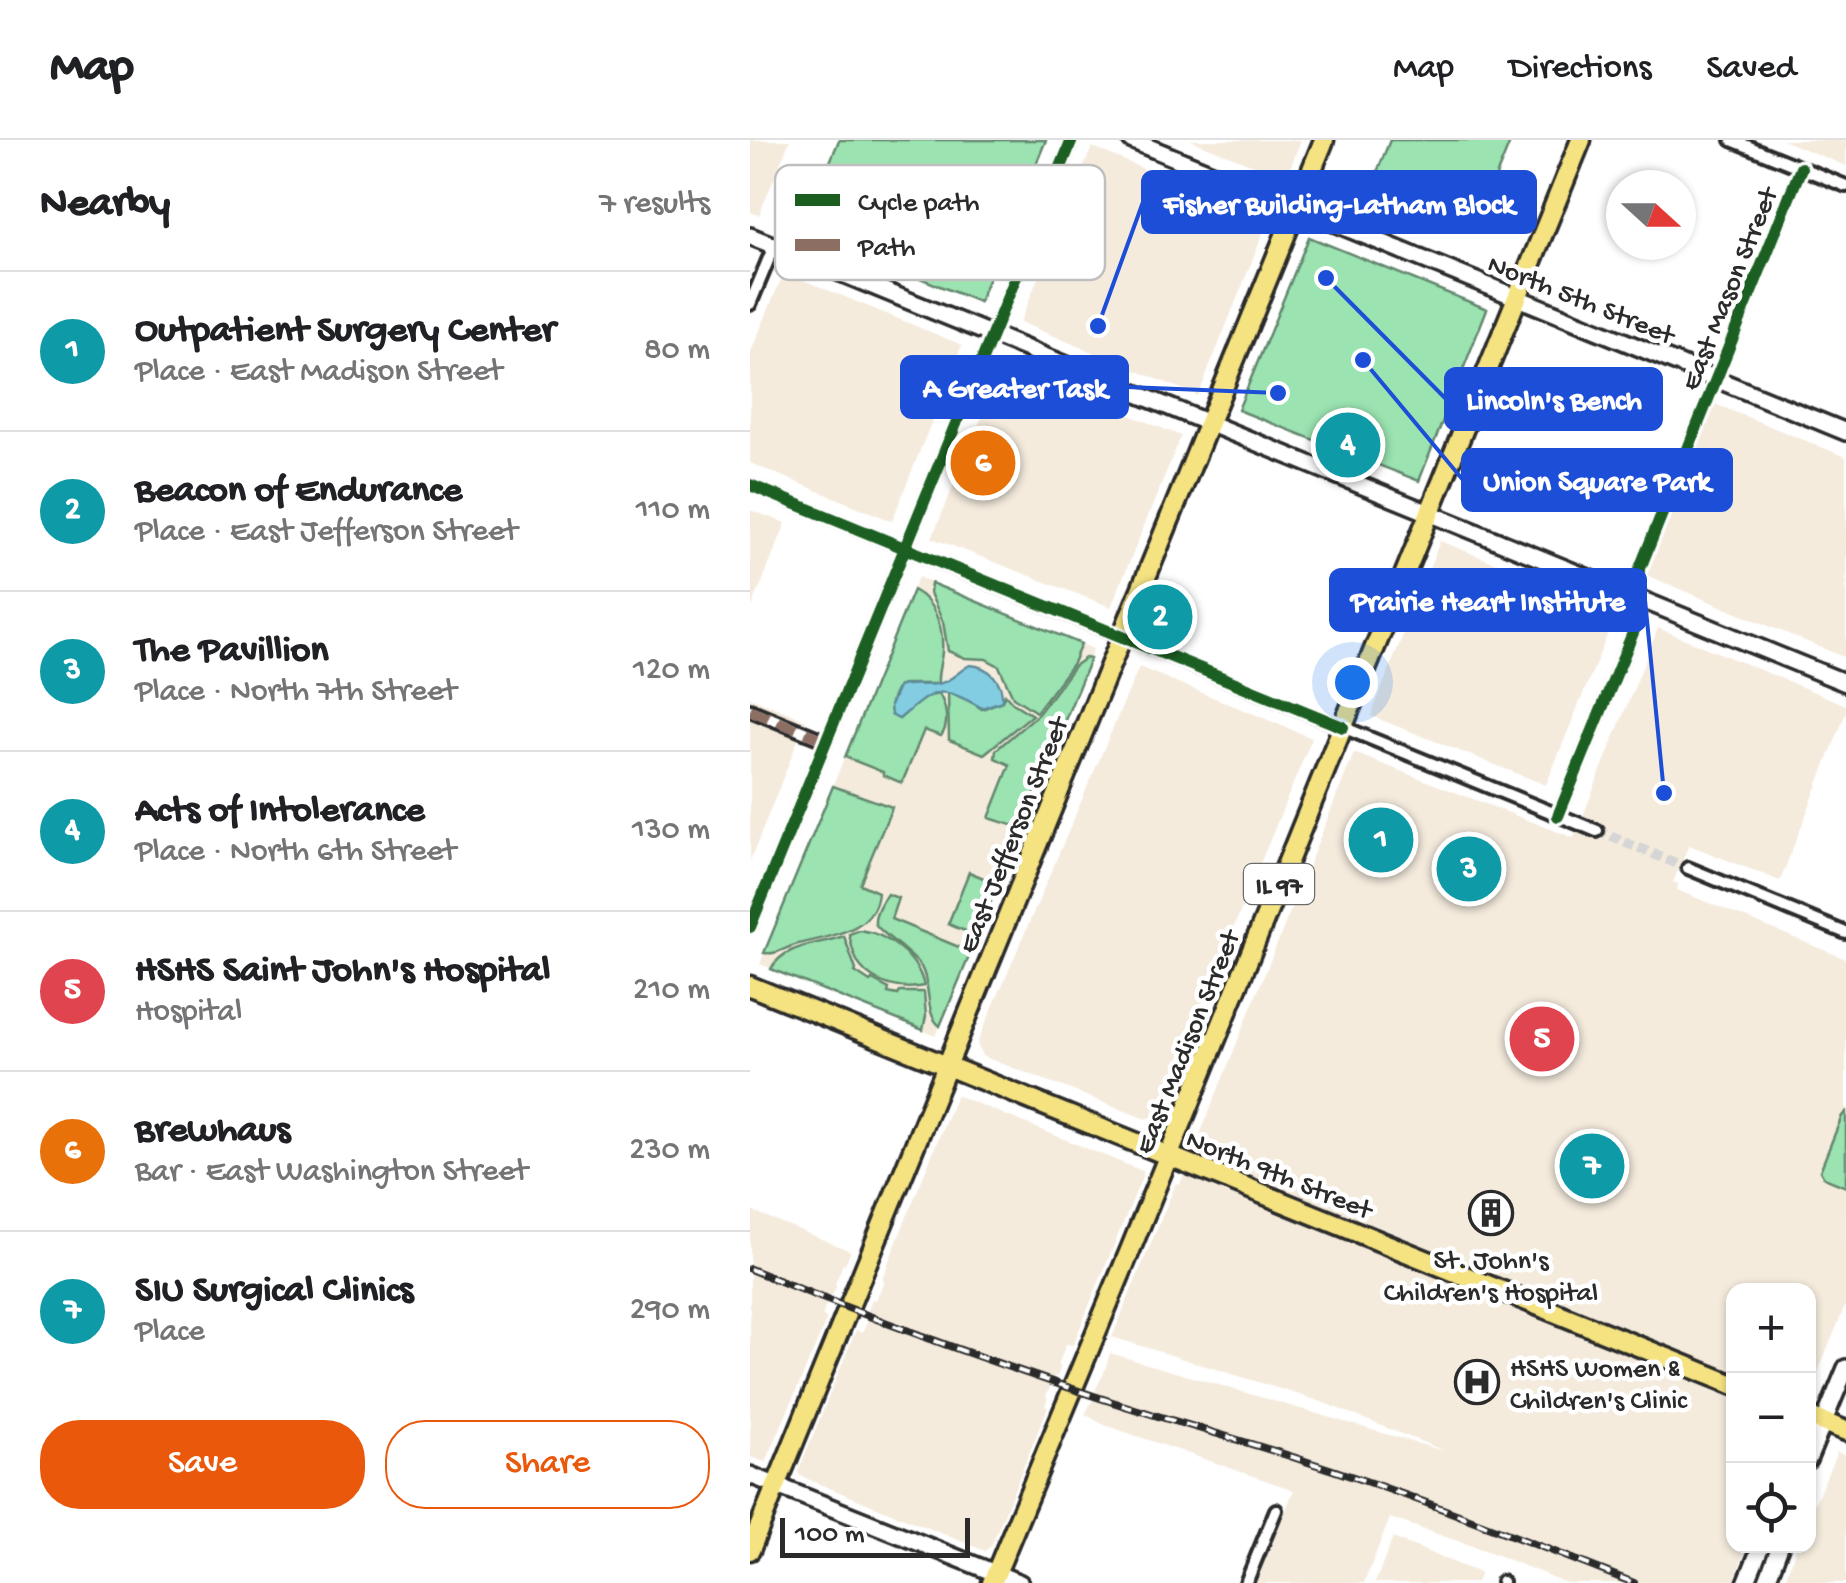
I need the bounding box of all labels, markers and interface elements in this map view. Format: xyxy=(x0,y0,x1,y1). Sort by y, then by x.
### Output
text: Map xyxy=(50,41,134,98)
text: Map xyxy=(1393,49,1454,90)
text: Directions xyxy=(1509,49,1651,90)
text: Saved xyxy=(1706,49,1796,90)
legend xyxy=(775,165,1105,280)
north arrow xyxy=(1606,170,1696,260)
callout: Fisher Building-Latham Block xyxy=(1143,172,1535,232)
text: Nearby xyxy=(40,181,170,230)
street label: East Mason Street xyxy=(1675,181,1788,396)
text: 7 results xyxy=(599,186,710,224)
text: Cycle path xyxy=(858,188,980,221)
text: Fisher Building-Latham Block xyxy=(1162,190,1518,225)
text: Path xyxy=(857,233,915,266)
street label: North 5th Street xyxy=(1482,249,1681,355)
text: Outpatient Surgery Center xyxy=(135,310,555,354)
text: 1 xyxy=(66,332,79,370)
text: 80 m xyxy=(644,332,710,370)
text: Place · East Madison Street xyxy=(135,354,502,392)
callout: A Greater Task xyxy=(902,357,1127,417)
callout: Lincoln's Bench xyxy=(1446,369,1661,429)
text: A Greater Task xyxy=(922,374,1111,409)
text: Lincoln's Bench xyxy=(1466,386,1642,421)
pin: 4 xyxy=(1316,408,1380,482)
pin: 6 xyxy=(950,426,1016,500)
callout: Union Square Park xyxy=(1463,450,1731,510)
text: Union Square Park xyxy=(1483,467,1715,502)
text: Beacon of Endurance xyxy=(135,470,462,514)
text: 2 xyxy=(65,492,80,530)
text: 110 m xyxy=(636,492,710,530)
text: Place · East Jefferson Street xyxy=(135,514,518,552)
callout: Prairie Heart Institute xyxy=(1331,570,1645,630)
pin: 2 xyxy=(1128,580,1192,654)
text: Prairie Heart Institute xyxy=(1349,587,1627,622)
text: The Pavillion xyxy=(135,630,328,674)
text: 3 xyxy=(64,652,81,690)
text: 120 m xyxy=(633,652,710,690)
your location xyxy=(1327,657,1378,708)
text: Place · North 7th Street xyxy=(135,674,457,712)
street label: East Jefferson Street xyxy=(953,710,1079,959)
text: Acts of Intolerance xyxy=(135,790,425,834)
pin: 1 xyxy=(1348,802,1414,878)
text: 4 xyxy=(65,812,80,850)
text: 130 m xyxy=(632,812,710,850)
pin: 3 xyxy=(1436,832,1502,906)
text: Place · North 6th Street xyxy=(135,834,456,872)
road number: IL 97 xyxy=(1244,864,1314,904)
street label: East Madison Street xyxy=(1129,924,1250,1159)
text: HSHS Saint John's Hospital xyxy=(135,950,550,994)
text: 5 xyxy=(64,972,81,1010)
text: 210 m xyxy=(633,972,710,1010)
text: Hospital xyxy=(135,994,242,1032)
pin: 5 xyxy=(1510,1002,1574,1076)
text: Brewhaus xyxy=(135,1110,290,1154)
street label: North 9th Street xyxy=(1181,1124,1378,1229)
pin: 7 xyxy=(1560,1128,1624,1204)
text: 6 xyxy=(64,1132,81,1170)
text: 230 m xyxy=(629,1132,710,1170)
text: Bar · East Washington Street xyxy=(135,1154,528,1192)
building icon: St. John's Children's Hospital xyxy=(1468,1190,1514,1236)
place label: St. John's Children's Hospital xyxy=(1384,1246,1598,1311)
text: SIU Surgical Clinics xyxy=(135,1270,413,1314)
map controls xyxy=(1726,1283,1816,1553)
button: + xyxy=(1726,1283,1816,1373)
text: 7 xyxy=(64,1292,81,1330)
text: 290 m xyxy=(630,1292,710,1330)
text: Place xyxy=(135,1314,205,1352)
place label: HSHS Women & Children's Clinic xyxy=(1510,1354,1688,1419)
hospital icon: HSHS Women & Children's Clinic xyxy=(1454,1359,1500,1405)
button: − xyxy=(1726,1373,1816,1463)
button: Save xyxy=(40,1420,365,1509)
button: Share xyxy=(385,1420,710,1509)
button: locate xyxy=(1726,1463,1816,1553)
scale bar xyxy=(780,1513,970,1558)
text: 100 m xyxy=(795,1519,865,1552)

